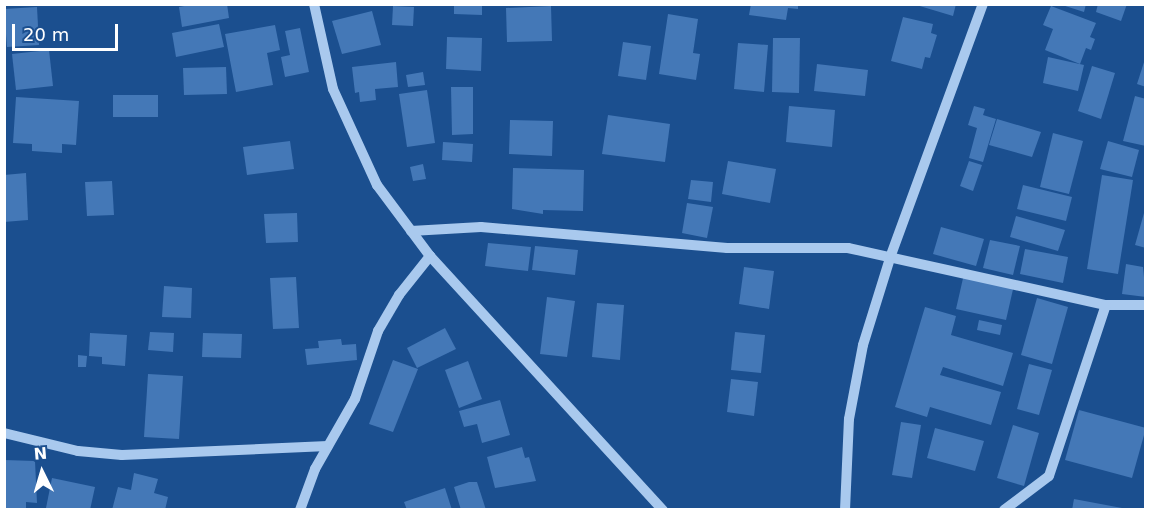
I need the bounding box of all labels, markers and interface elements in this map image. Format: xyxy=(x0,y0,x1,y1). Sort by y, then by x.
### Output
scale bar xyxy=(15,12,122,50)
text: 20 m xyxy=(23,24,69,45)
north arrow xyxy=(12,442,72,502)
text: N xyxy=(33,444,48,464)

